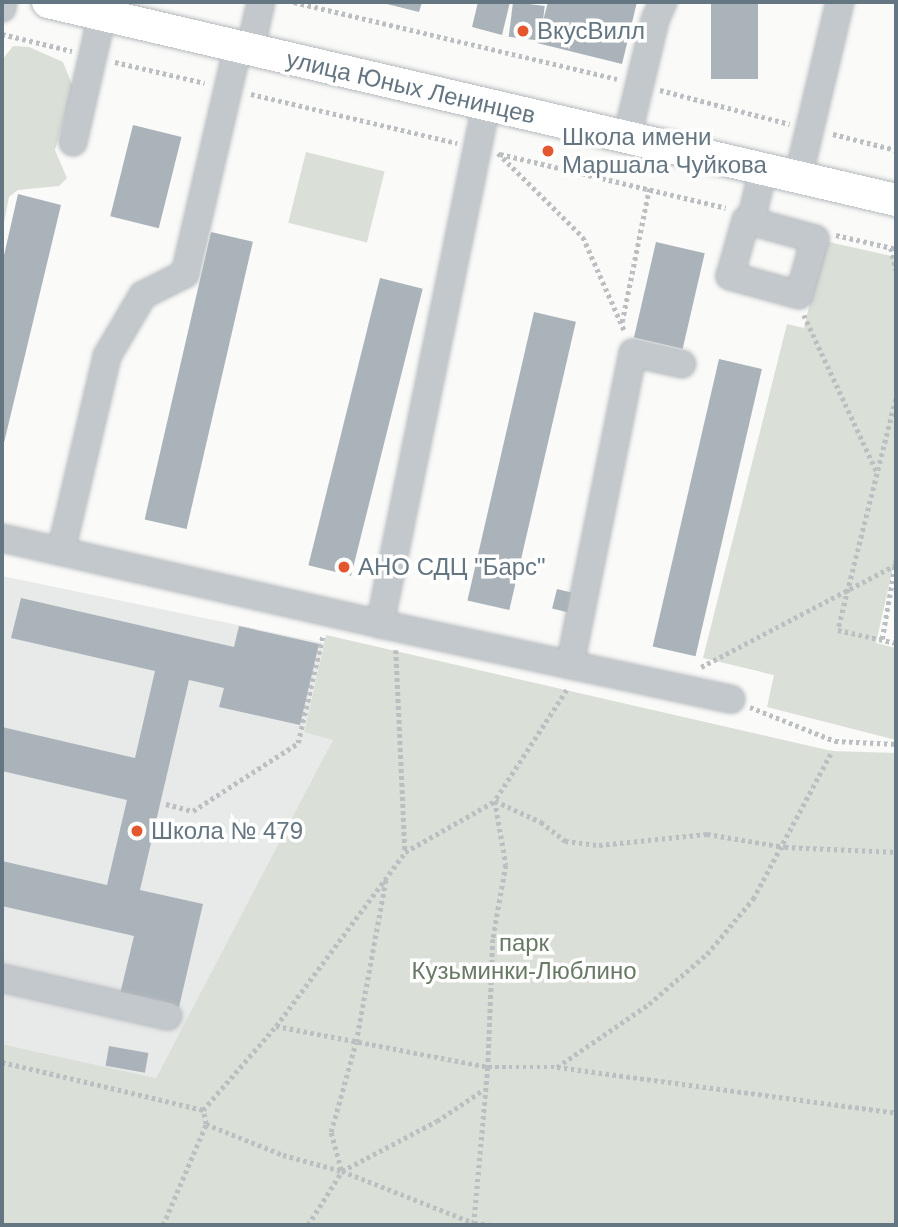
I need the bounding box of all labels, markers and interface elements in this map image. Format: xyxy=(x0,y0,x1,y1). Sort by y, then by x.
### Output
place label: ВкусВилл xyxy=(537,17,645,45)
marker: ВкусВилл xyxy=(515,23,531,39)
street label: улица Юных Ленинцев xyxy=(284,44,538,130)
place label: Школа имени Маршала Чуйкова xyxy=(562,123,767,179)
marker: Школа имени Маршала Чуйкова xyxy=(540,143,556,159)
place label: АНО СДЦ "Барс" xyxy=(358,553,546,581)
marker: АНО СДЦ "Барс" xyxy=(336,559,352,575)
place label: Школа № 479 xyxy=(151,817,303,845)
marker: Школа № 479 xyxy=(129,823,145,839)
park label: парк Кузьминки-Люблино xyxy=(412,929,636,985)

